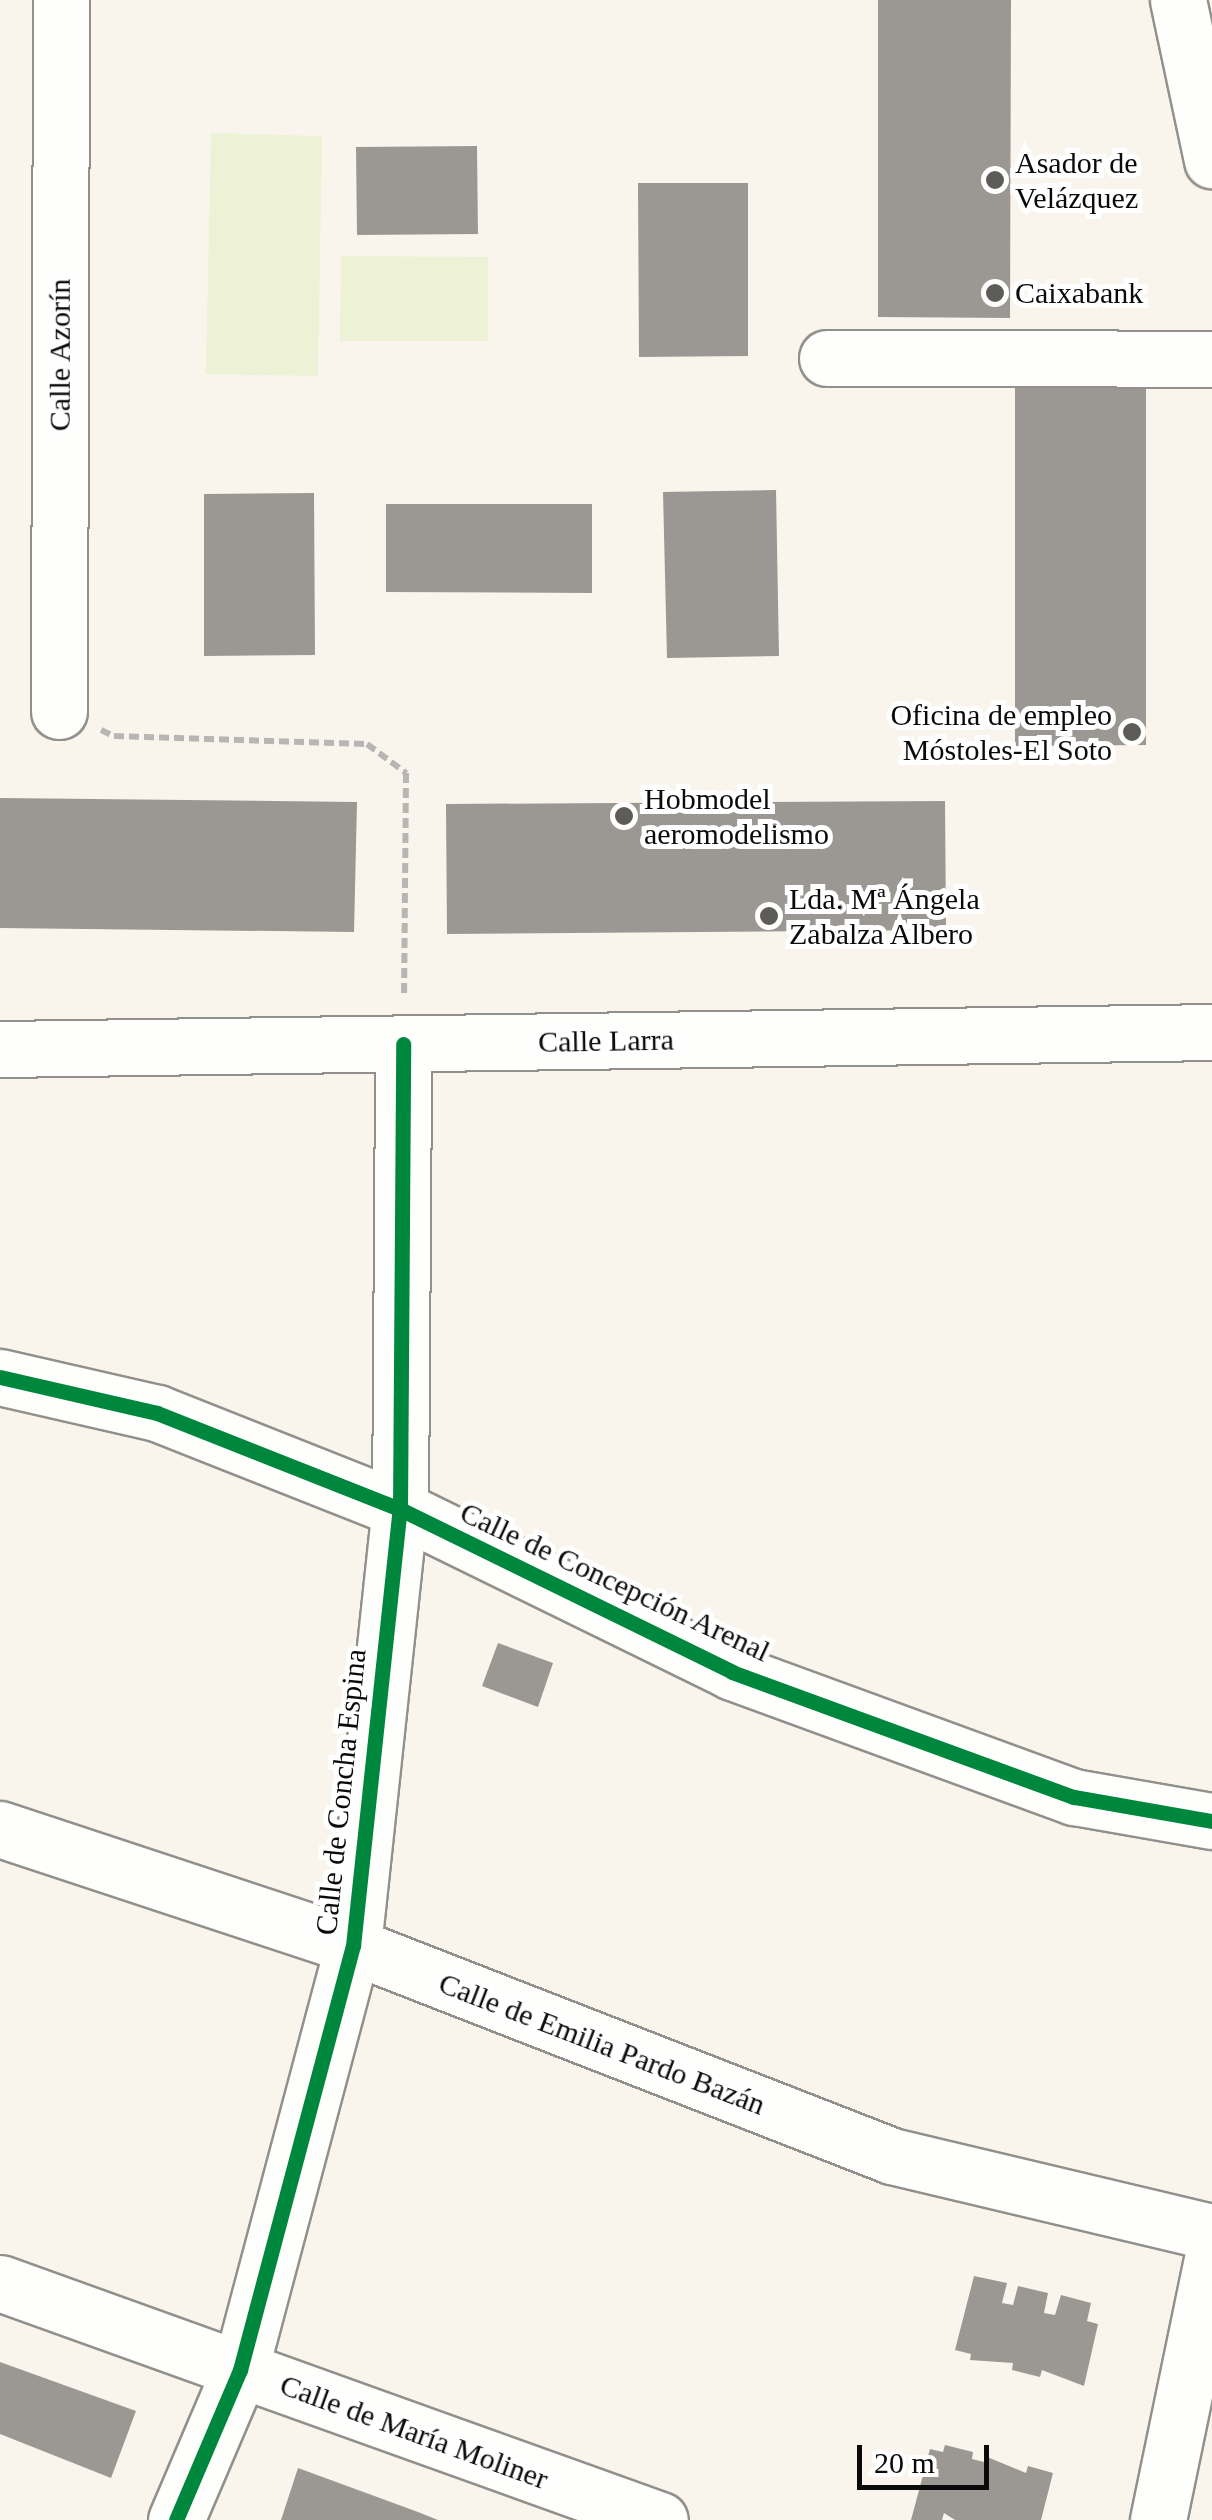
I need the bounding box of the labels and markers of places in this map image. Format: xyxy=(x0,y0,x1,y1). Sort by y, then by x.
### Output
place label: Asador de Velázquez xyxy=(1015,145,1138,216)
marker: Asador de Velázquez xyxy=(984,169,1006,191)
place label: Caixabank xyxy=(1015,275,1143,311)
marker: Caixabank xyxy=(984,282,1006,304)
place label: Oficina de empleo Móstoles-El Soto xyxy=(890,697,1112,768)
marker: Oficina de empleo Móstoles-El Soto xyxy=(1121,721,1143,743)
place label: Hobmodel aeromodelismo xyxy=(644,781,829,852)
marker: Hobmodel aeromodelismo xyxy=(613,805,635,827)
place label: Lda. Mª Ángela Zabalza Albero xyxy=(789,881,980,952)
marker: Lda. Mª Ángela Zabalza Albero xyxy=(758,905,780,927)

